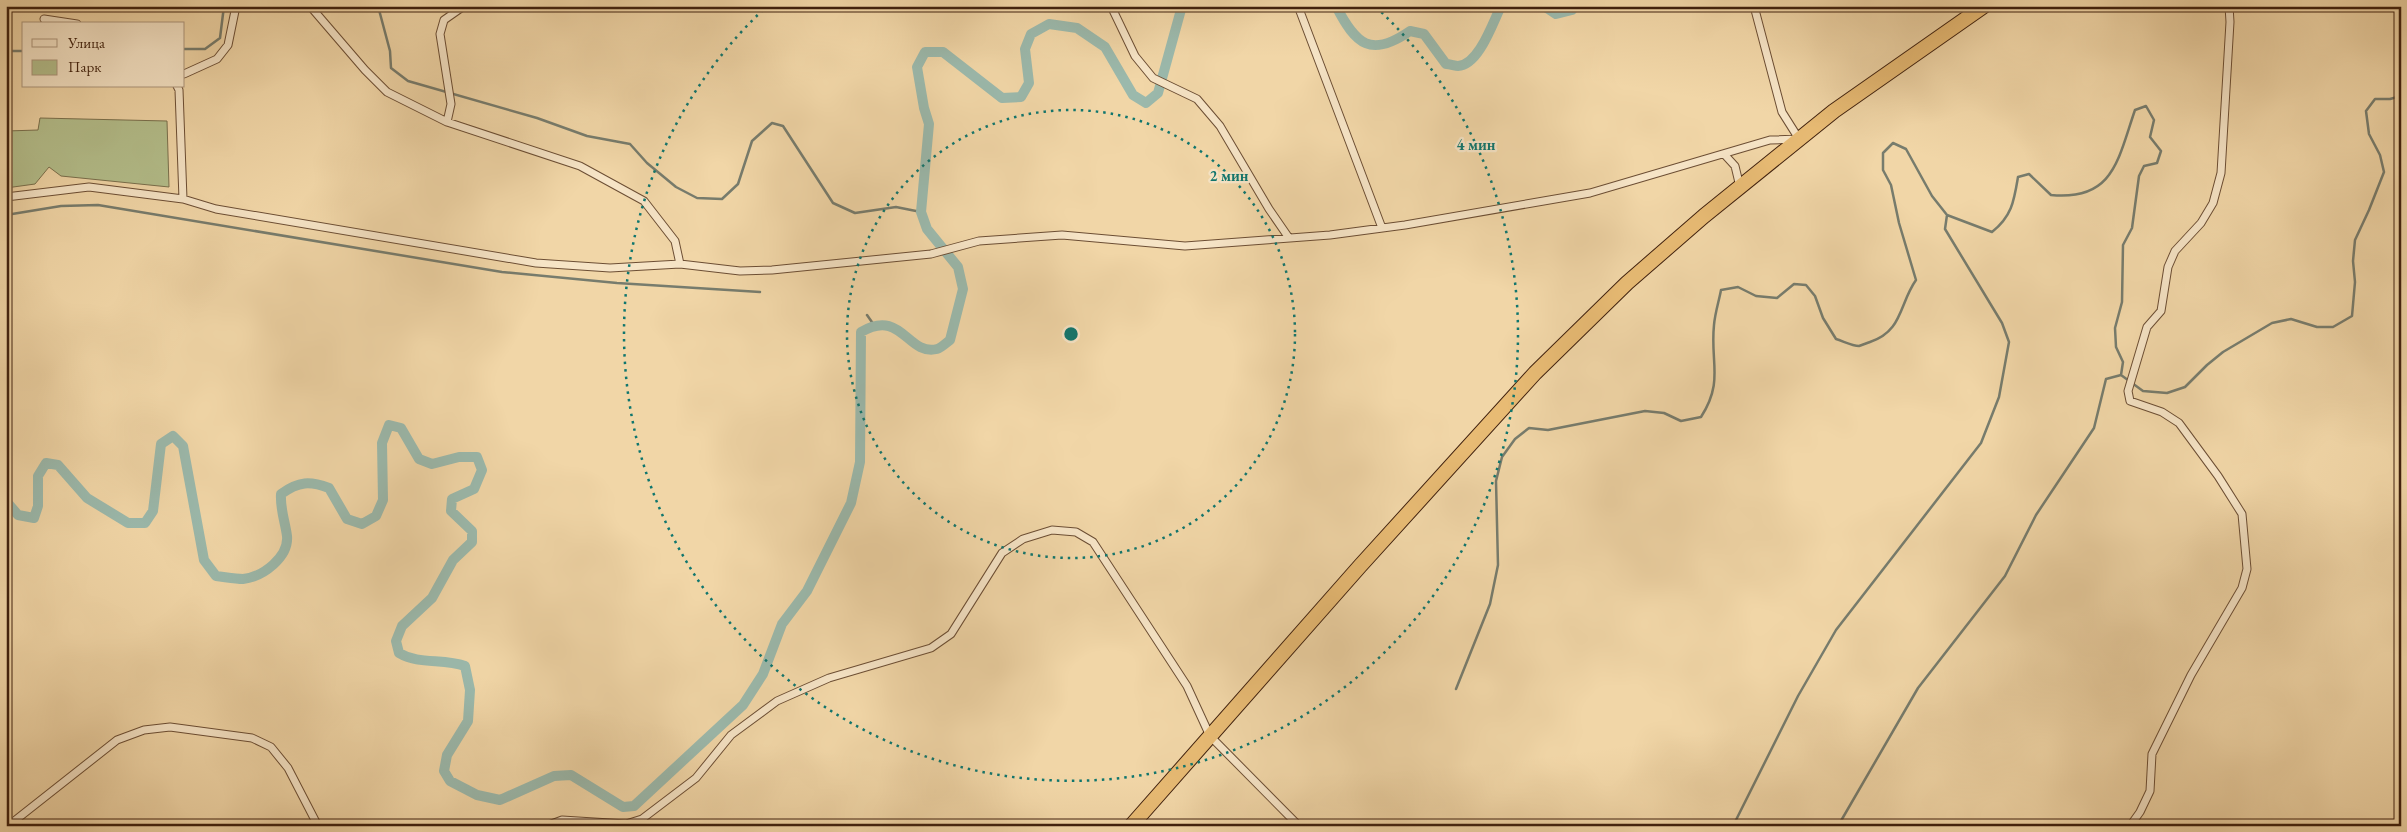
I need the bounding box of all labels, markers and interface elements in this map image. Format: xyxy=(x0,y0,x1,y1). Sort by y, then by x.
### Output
legend xyxy=(22,22,185,88)
text: Улица xyxy=(67,33,105,52)
text: Парк xyxy=(68,57,101,76)
text: 4 мин xyxy=(1456,135,1496,154)
text: 2 мин xyxy=(1209,166,1249,185)
centre of rings xyxy=(1062,325,1080,343)

